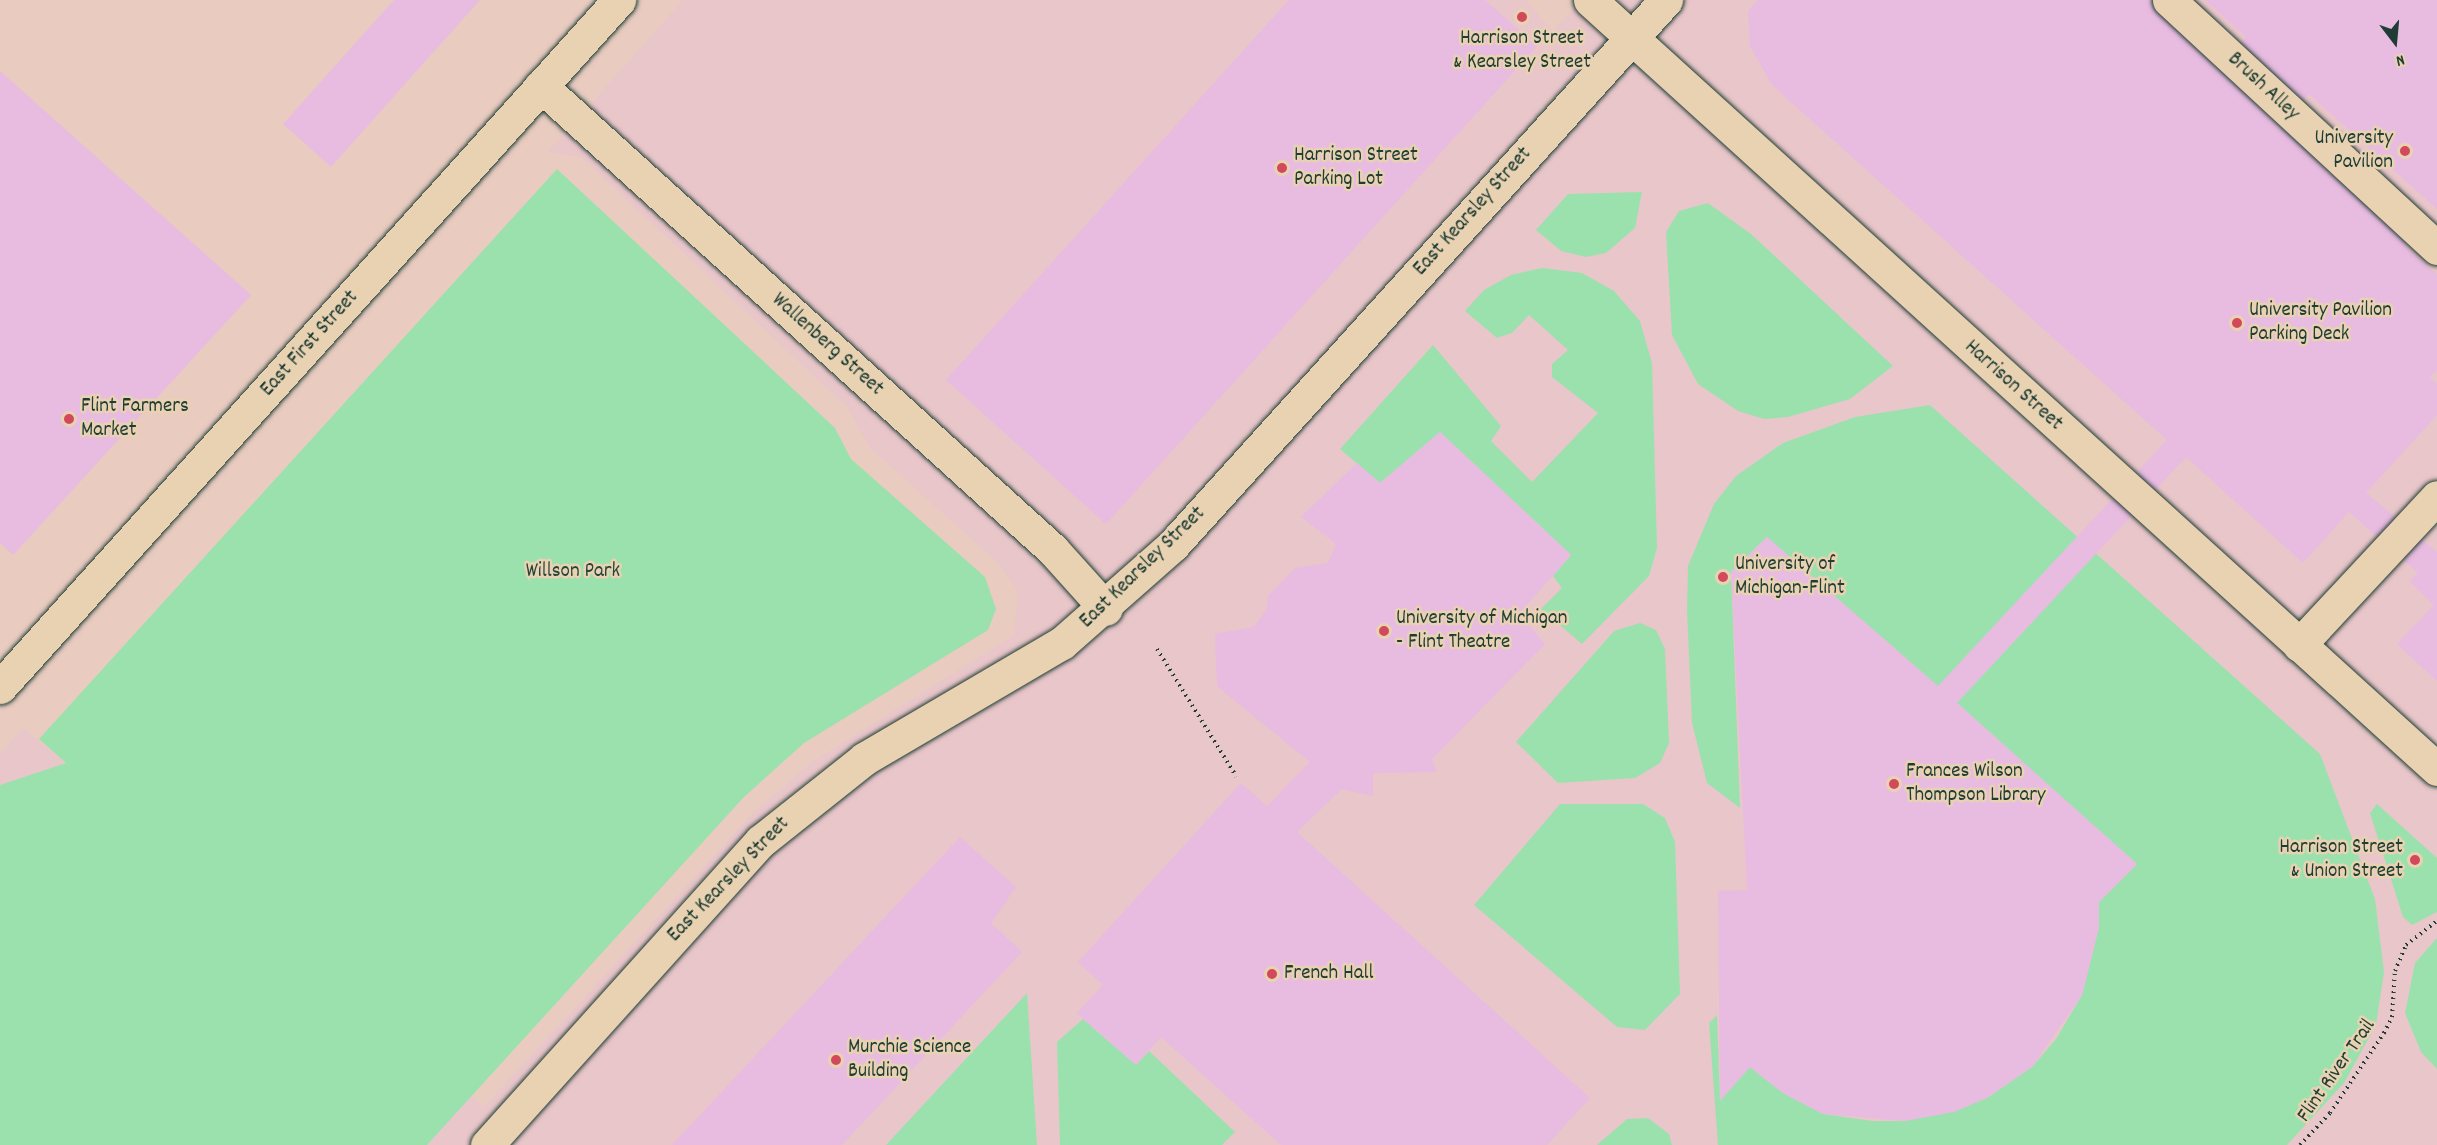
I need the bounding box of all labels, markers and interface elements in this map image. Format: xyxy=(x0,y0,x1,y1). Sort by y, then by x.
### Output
marker: Harrison Street & Kearsley Street xyxy=(1515,10,1529,24)
north arrow xyxy=(2365,12,2425,72)
place label: Harrison Street & Kearsley Street xyxy=(1453,26,1591,76)
street label: Brush Alley xyxy=(2222,47,2304,127)
text: N xyxy=(2393,48,2407,72)
place label: University Pavilion xyxy=(2315,126,2393,176)
street label: East Kearsley Street xyxy=(1409,142,1537,282)
place label: Harrison Street Parking Lot xyxy=(1294,143,1418,193)
marker: University Pavilion xyxy=(2398,144,2412,158)
marker: Harrison Street Parking Lot xyxy=(1275,161,1289,175)
street label: East First Street xyxy=(256,286,364,402)
street label: Wallenberg Street xyxy=(766,288,888,402)
place label: University Pavilion Parking Deck xyxy=(2249,298,2392,348)
marker: University Pavilion Parking Deck xyxy=(2230,316,2244,330)
street label: Harrison Street xyxy=(1959,335,2067,437)
place label: Flint Farmers Market xyxy=(81,394,189,444)
marker: Flint Farmers Market xyxy=(62,412,76,426)
street label: East Kearsley Street xyxy=(1075,502,1211,634)
place label: University of Michigan-Flint xyxy=(1735,552,1845,602)
park label: Willson Park xyxy=(526,559,620,585)
marker: University of Michigan-Flint xyxy=(1716,570,1730,584)
place label: University of Michigan - Flint Theatre xyxy=(1396,606,1568,656)
marker: University of Michigan - Flint Theatre xyxy=(1377,624,1391,638)
place label: Frances Wilson Thompson Library xyxy=(1906,759,2046,809)
marker: Frances Wilson Thompson Library xyxy=(1887,777,1901,791)
street label: East Kearsley Street xyxy=(663,812,795,948)
place label: Harrison Street & Union Street xyxy=(2279,835,2403,885)
marker: Harrison Street & Union Street xyxy=(2408,853,2422,867)
place label: French Hall xyxy=(1284,961,1374,987)
marker: French Hall xyxy=(1265,967,1279,981)
street label: Flint River Trail xyxy=(2292,1015,2382,1127)
place label: Murchie Science Building xyxy=(848,1035,971,1085)
marker: Murchie Science Building xyxy=(829,1053,843,1067)

